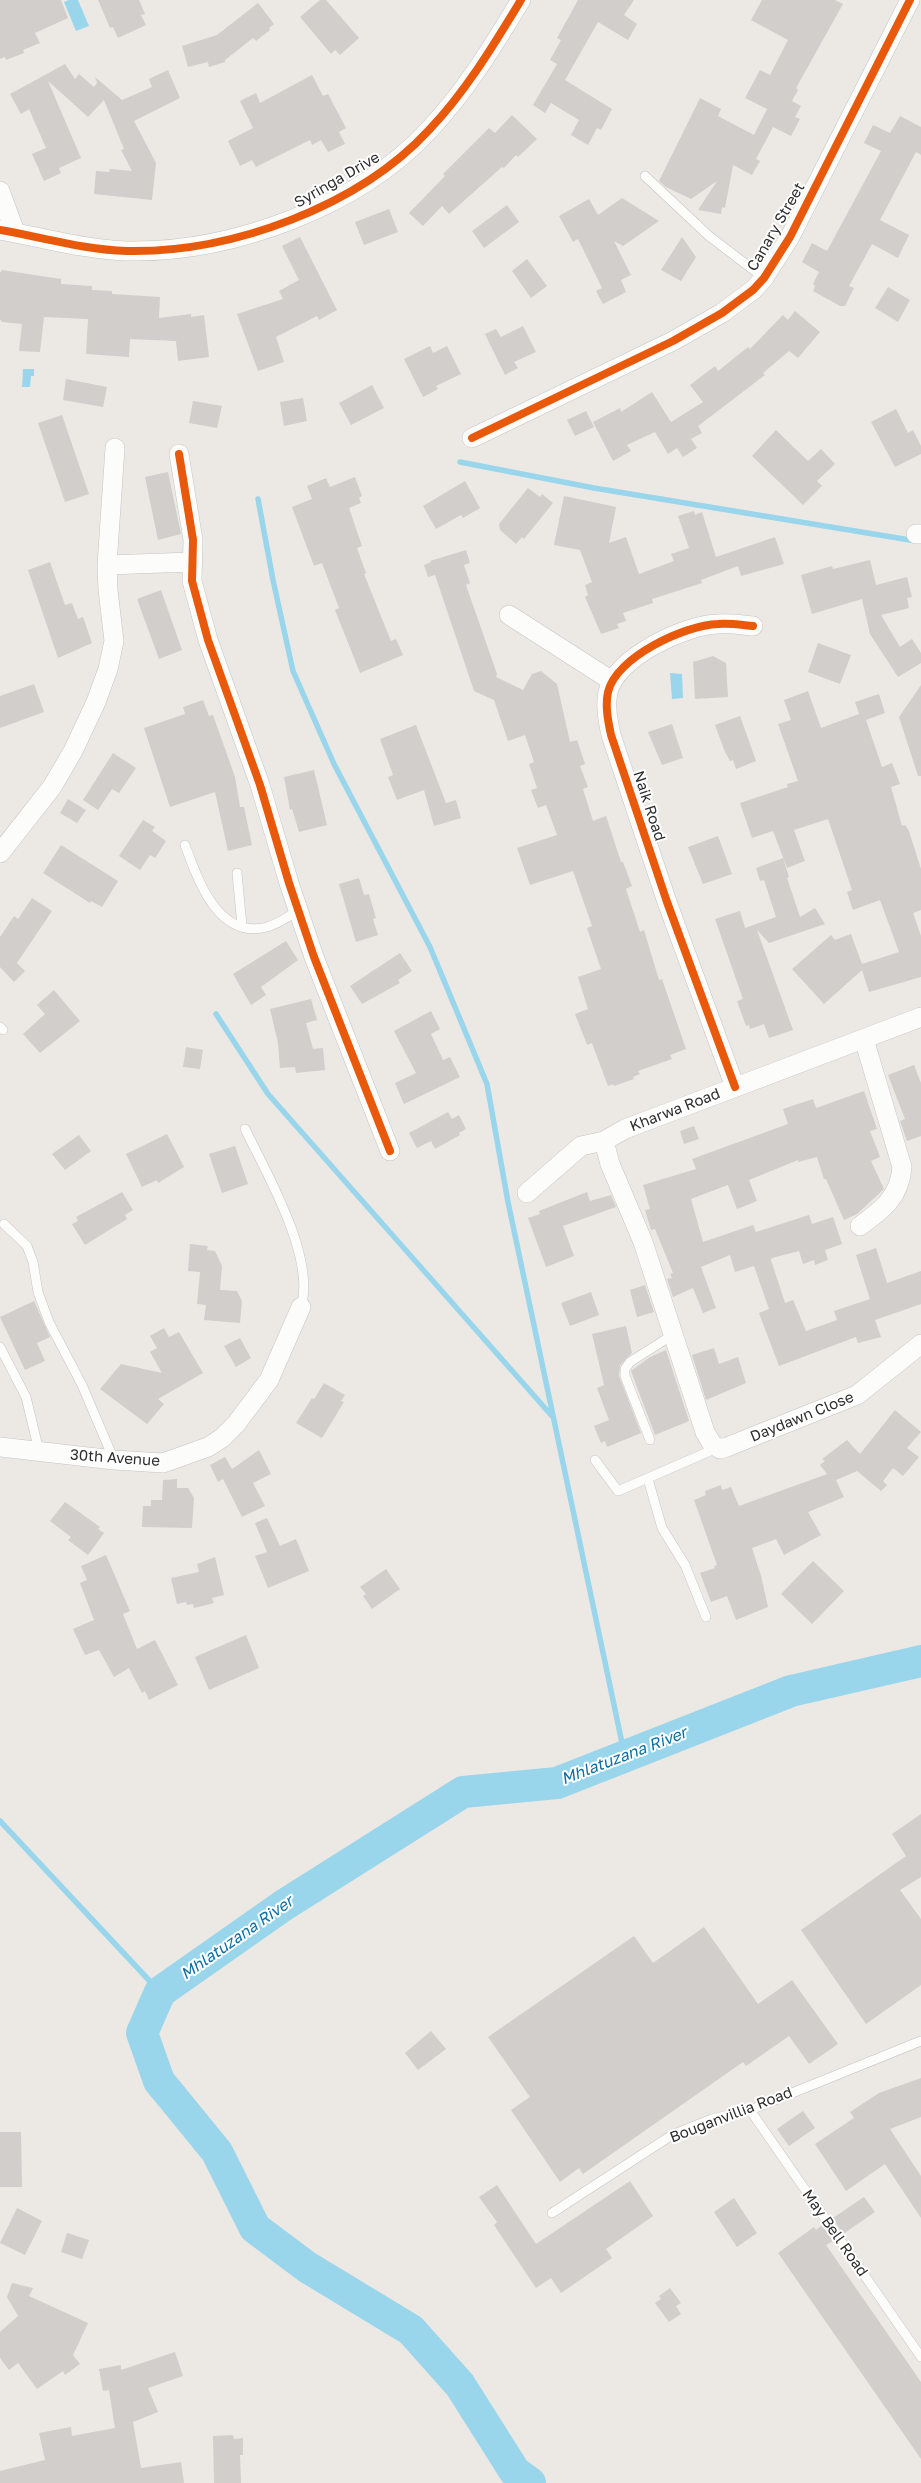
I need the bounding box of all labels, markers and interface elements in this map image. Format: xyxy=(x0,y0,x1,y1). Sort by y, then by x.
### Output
street label: Syringa Drive xyxy=(291,148,383,212)
street label: Canary Street xyxy=(743,180,809,274)
street label: Naik Road xyxy=(629,769,669,843)
street label: Kharwa Road xyxy=(627,1085,723,1135)
street label: Daydawn Close xyxy=(748,1388,856,1446)
street label: 30th Avenue xyxy=(69,1446,161,1470)
water label: Mhlatuzana River xyxy=(558,1723,690,1789)
water label: Mhlatuzana River xyxy=(177,1892,297,1984)
street label: Bouganvillia Road xyxy=(667,2083,795,2147)
street label: May Bell Road xyxy=(798,2186,872,2280)

